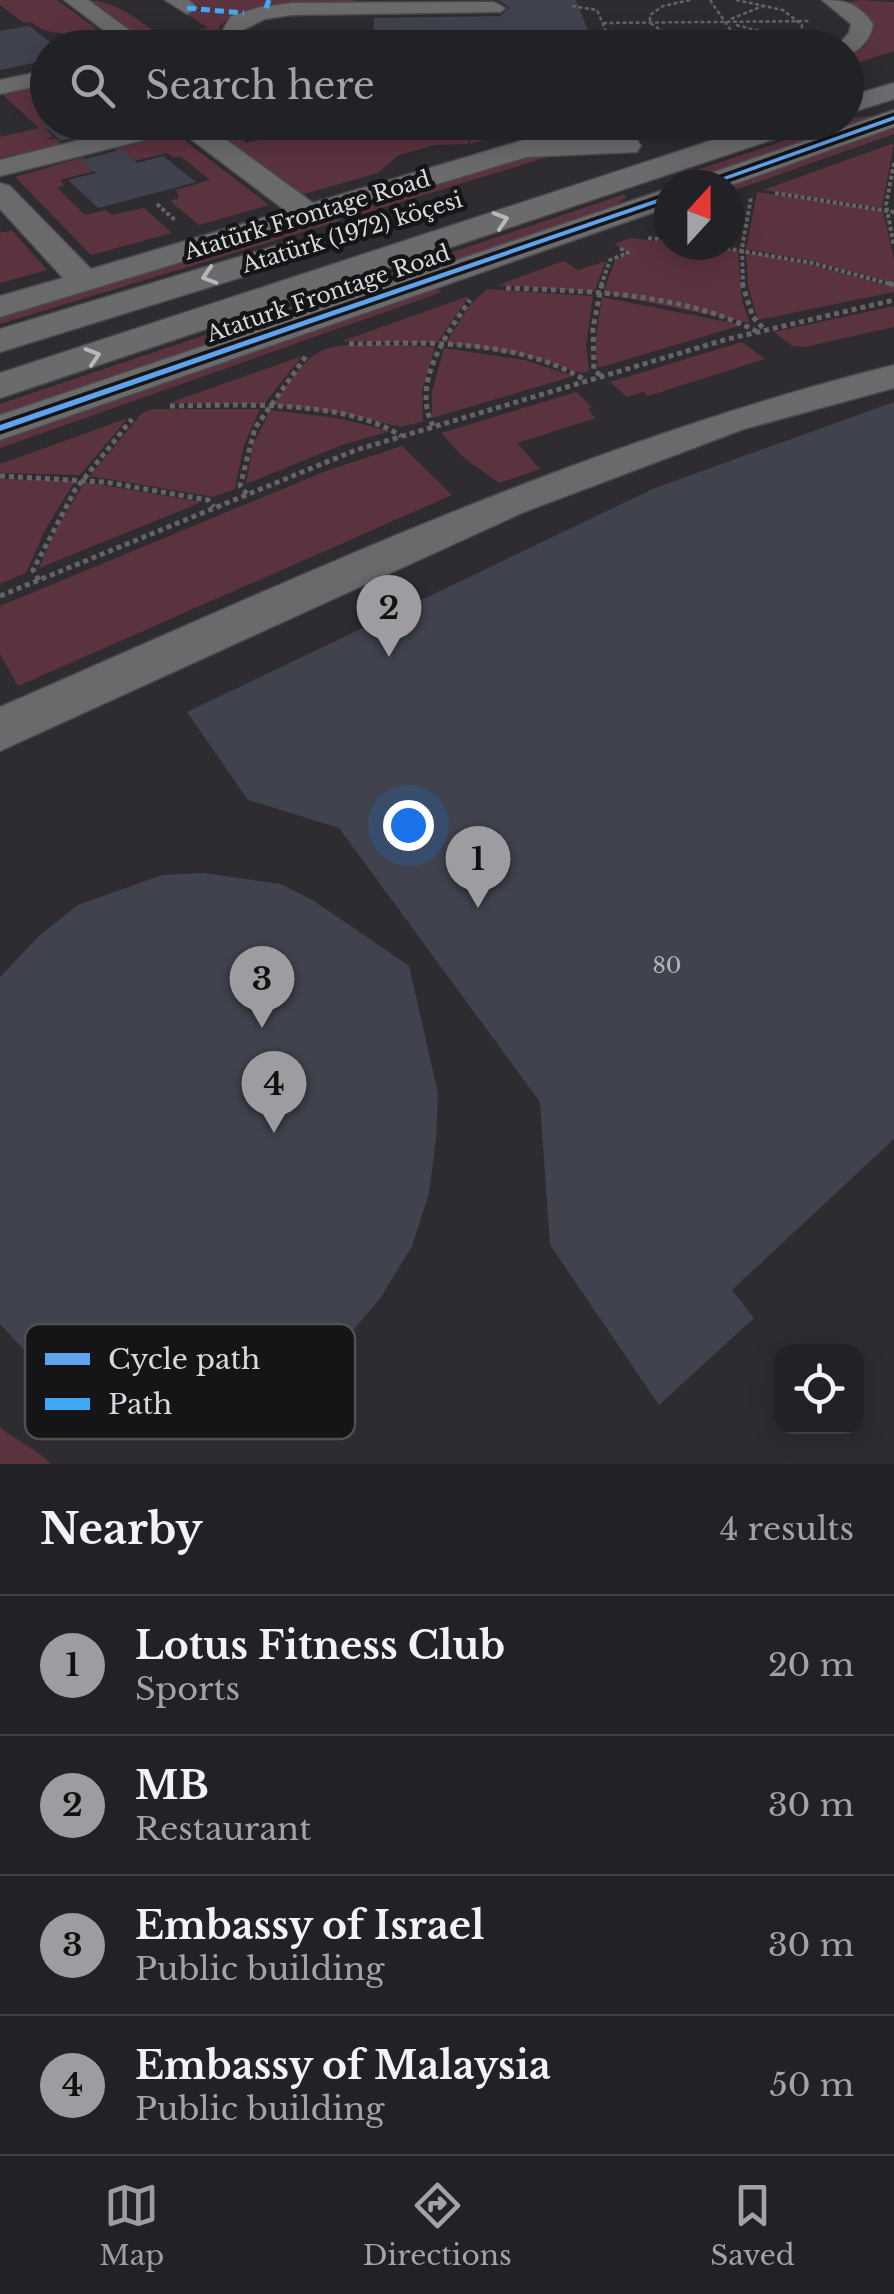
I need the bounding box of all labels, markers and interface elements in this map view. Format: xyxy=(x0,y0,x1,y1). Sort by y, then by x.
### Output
search box xyxy=(30,30,864,140)
icon: search xyxy=(65,58,120,113)
text: Search here xyxy=(145,62,375,109)
street label: Atatürk Frontage Road xyxy=(180,165,434,266)
north arrow xyxy=(654,170,744,260)
street label: Atatürk (1972) köçesi xyxy=(238,186,466,279)
one-way arrow xyxy=(491,212,508,232)
street label: Ataturk Frontage Road xyxy=(202,239,454,348)
one-way arrow xyxy=(201,265,218,285)
one-way arrow xyxy=(83,347,100,367)
pin: 2 xyxy=(356,574,422,657)
your location xyxy=(383,800,434,851)
pin: 1 xyxy=(446,826,510,908)
pin: 3 xyxy=(230,946,294,1028)
house number: 80 xyxy=(652,952,682,979)
pin: 4 xyxy=(242,1050,306,1133)
legend xyxy=(25,1324,355,1439)
text: Cycle path xyxy=(108,1342,260,1377)
map controls xyxy=(774,1344,864,1434)
button: locate xyxy=(774,1344,864,1434)
text: Path xyxy=(108,1387,172,1422)
text: Nearby xyxy=(40,1503,203,1555)
text: 4 results xyxy=(720,1509,854,1549)
text: Lotus Fitness Club xyxy=(135,1622,505,1669)
text: 1 xyxy=(66,1645,79,1685)
text: 20 m xyxy=(768,1645,854,1685)
text: Sports xyxy=(135,1669,240,1709)
text: MB xyxy=(135,1762,209,1809)
text: 2 xyxy=(62,1785,83,1825)
text: 30 m xyxy=(768,1785,854,1825)
text: Restaurant xyxy=(135,1809,311,1849)
text: Embassy of Israel xyxy=(135,1902,484,1949)
text: 3 xyxy=(62,1925,83,1965)
text: 30 m xyxy=(768,1925,854,1965)
text: Public building xyxy=(135,1949,384,1989)
text: Embassy of Malaysia xyxy=(135,2042,551,2089)
text: 4 xyxy=(62,2065,83,2105)
text: 50 m xyxy=(769,2065,854,2105)
text: Public building xyxy=(135,2089,384,2129)
tab: Map xyxy=(99,2178,164,2273)
tab: Directions xyxy=(363,2178,512,2273)
tab: Saved xyxy=(710,2178,795,2273)

